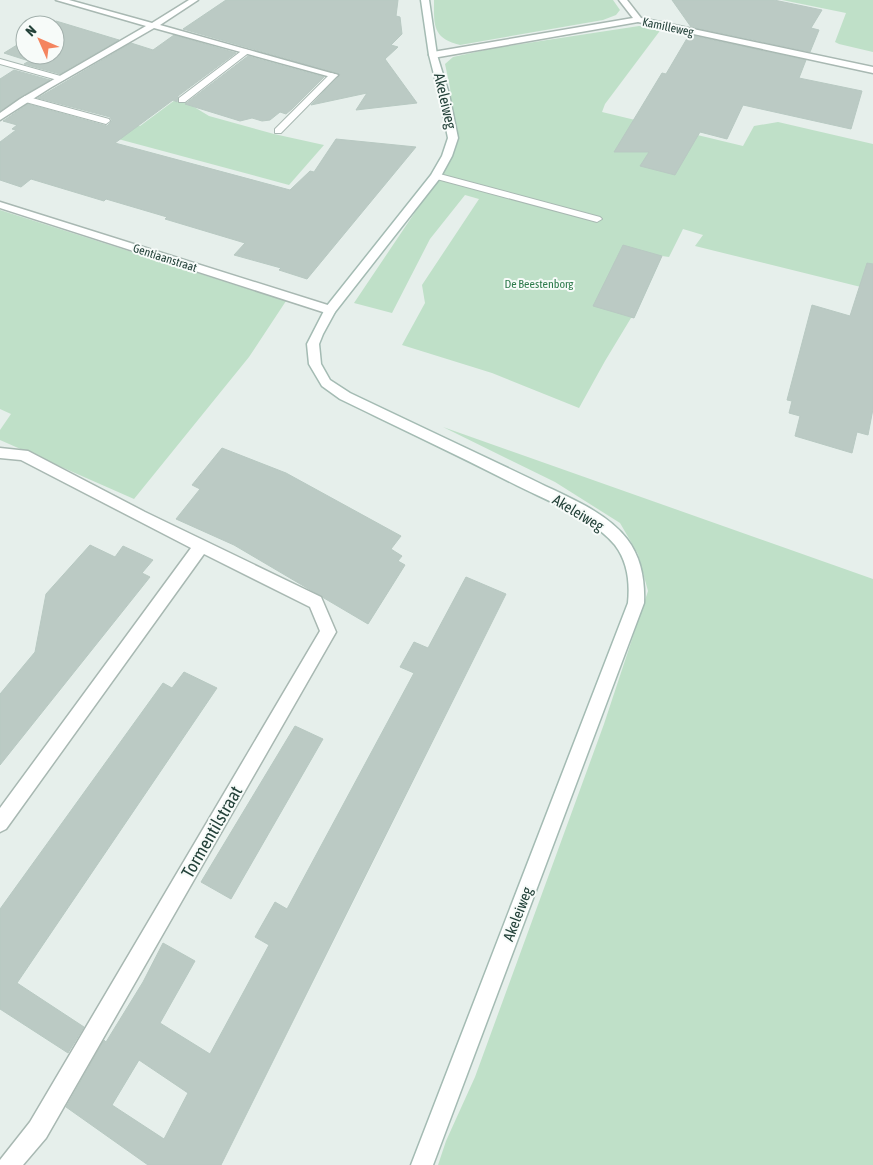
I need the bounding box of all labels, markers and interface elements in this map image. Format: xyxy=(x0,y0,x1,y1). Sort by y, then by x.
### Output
north arrow xyxy=(15,15,65,65)
street label: Kamilleweg xyxy=(641,15,696,39)
text: N xyxy=(22,22,39,39)
street label: Akeleiweg xyxy=(431,71,460,131)
street label: Gentiaanstraat xyxy=(131,241,199,275)
park label: De Beestenborg xyxy=(505,277,574,291)
street label: Akeleiweg xyxy=(550,491,607,535)
street label: Tormentilstraat xyxy=(177,782,246,882)
street label: Akeleiweg xyxy=(499,884,536,943)

